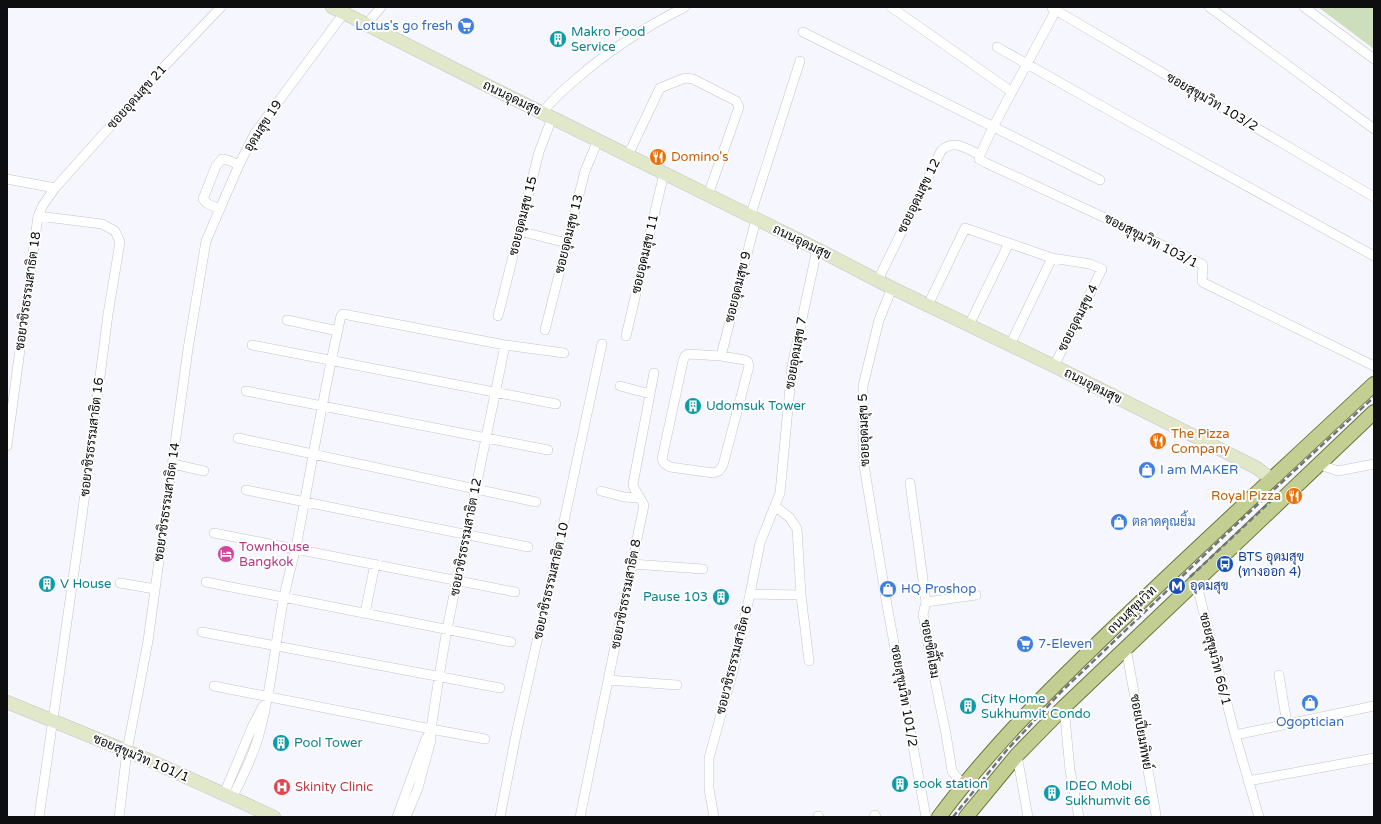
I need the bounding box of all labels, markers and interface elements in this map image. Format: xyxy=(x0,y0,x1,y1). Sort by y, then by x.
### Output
supermarket icon: Lotus's go fresh xyxy=(456,16,476,36)
place label: Lotus's go fresh xyxy=(355,18,453,34)
place label: Makro Food Service xyxy=(571,24,645,55)
building icon: Makro Food Service xyxy=(548,29,568,49)
street label: ซอยอุดมสุข 21 xyxy=(104,61,171,133)
street label: ซอยสุขุมวิท 103/2 xyxy=(1163,68,1261,136)
street label: ถนนอุดมสุข xyxy=(480,77,544,120)
street label: อุดมสุข 19 xyxy=(240,97,286,155)
restaurant icon: Domino's xyxy=(648,147,668,167)
place label: Domino's xyxy=(671,149,728,165)
street label: ซอยอุดมสุข 12 xyxy=(894,156,945,237)
street label: ซอยอุดมสุข 15 xyxy=(505,175,542,258)
street label: ซอยอุดมสุข 13 xyxy=(551,193,588,276)
street label: ซอยสุขุมวิท 103/1 xyxy=(1101,210,1201,272)
street label: ซอยอุดมสุข 11 xyxy=(628,213,663,296)
street label: ถนนอุดมสุข xyxy=(770,221,834,264)
street label: ซอยวชิรธรรมสาธิต 18 xyxy=(11,230,44,352)
street label: ซอยอุดมสุข 9 xyxy=(721,250,756,325)
street label: ซอยอุดมสุข 4 xyxy=(1054,282,1103,355)
street label: ซอยอุดมสุข 7 xyxy=(782,316,811,391)
street label: ถนนอุดมสุข xyxy=(1061,365,1125,408)
street label: ซอยวชิรธรรมสาธิต 16 xyxy=(76,376,107,498)
street label: ซอยอุดมสุข 5 xyxy=(855,393,874,467)
building icon: Udomsuk Tower xyxy=(683,396,703,416)
place label: Udomsuk Tower xyxy=(706,398,806,414)
place label: The Pizza Company xyxy=(1171,426,1230,457)
restaurant icon: The Pizza Company xyxy=(1148,431,1168,451)
street label: ซอยวชิรธรรมสาธิต 14 xyxy=(150,441,183,563)
shop icon: I am MAKER xyxy=(1137,460,1157,480)
place label: I am MAKER xyxy=(1160,462,1238,478)
street label: ซอยวชิรธรรมสาธิต 12 xyxy=(446,476,485,597)
restaurant icon: Royal Pizza xyxy=(1284,486,1304,506)
place label: Royal Pizza xyxy=(1211,488,1281,504)
place label: ตลาดคุณยิ้ม xyxy=(1132,510,1196,531)
shop icon: ตลาดคุณยิ้ม xyxy=(1109,512,1129,532)
street label: ซอยวชิรธรรมสาธิต 10 xyxy=(529,521,572,641)
street label: ซอยวชิรธรรมสาธิต 8 xyxy=(606,537,645,650)
place label: Townhouse Bangkok xyxy=(239,539,309,570)
hotel icon: Townhouse Bangkok xyxy=(216,544,236,564)
place label: BTS อุดมสุข (ทางออก 4) xyxy=(1238,549,1304,580)
bus stop icon: BTS อุดมสุข (ทางออก 4) xyxy=(1215,554,1235,574)
building icon: V House xyxy=(37,574,57,594)
place label: V House xyxy=(60,576,111,592)
metro station icon: อุดมสุข xyxy=(1167,576,1187,596)
place label: อุดมสุข xyxy=(1190,578,1229,595)
shop icon: HQ Proshop xyxy=(878,579,898,599)
place label: HQ Proshop xyxy=(901,581,976,597)
street label: ถนนสุขุมวิท xyxy=(1103,582,1161,638)
building icon: Pause 103 xyxy=(711,587,731,607)
place label: Pause 103 xyxy=(643,589,708,605)
street label: ซอยวชิรธรรมสาธิต 6 xyxy=(712,604,755,716)
street label: ซอยสุขุมวิท 66/1 xyxy=(1195,611,1235,707)
street label: ซอยซิตี้โฮม xyxy=(917,618,948,680)
supermarket icon: 7-Eleven xyxy=(1015,634,1035,654)
place label: 7-Eleven xyxy=(1038,636,1092,652)
street label: ซอยสุขุมวิท 101/2 xyxy=(886,644,922,748)
place label: City Home Sukhumvit Condo xyxy=(981,691,1091,722)
street label: ซอยเปี่ยมทิพย์ xyxy=(1126,692,1160,771)
shop icon: Ogoptician xyxy=(1300,693,1320,713)
building icon: City Home Sukhumvit Condo xyxy=(958,696,978,716)
place label: Ogoptician xyxy=(1276,714,1344,730)
street label: ซอยสุขุมวิท 101/1 xyxy=(90,730,192,786)
building icon: Pool Tower xyxy=(271,733,291,753)
place label: Pool Tower xyxy=(294,735,362,751)
building icon: sook station xyxy=(890,774,910,794)
place label: sook station xyxy=(913,776,988,792)
hospital icon: Skinity Clinic xyxy=(272,777,292,797)
place label: IDEO Mobi Sukhumvit 66 xyxy=(1065,778,1150,809)
place label: Skinity Clinic xyxy=(295,779,373,795)
building icon: IDEO Mobi Sukhumvit 66 xyxy=(1042,783,1062,803)

